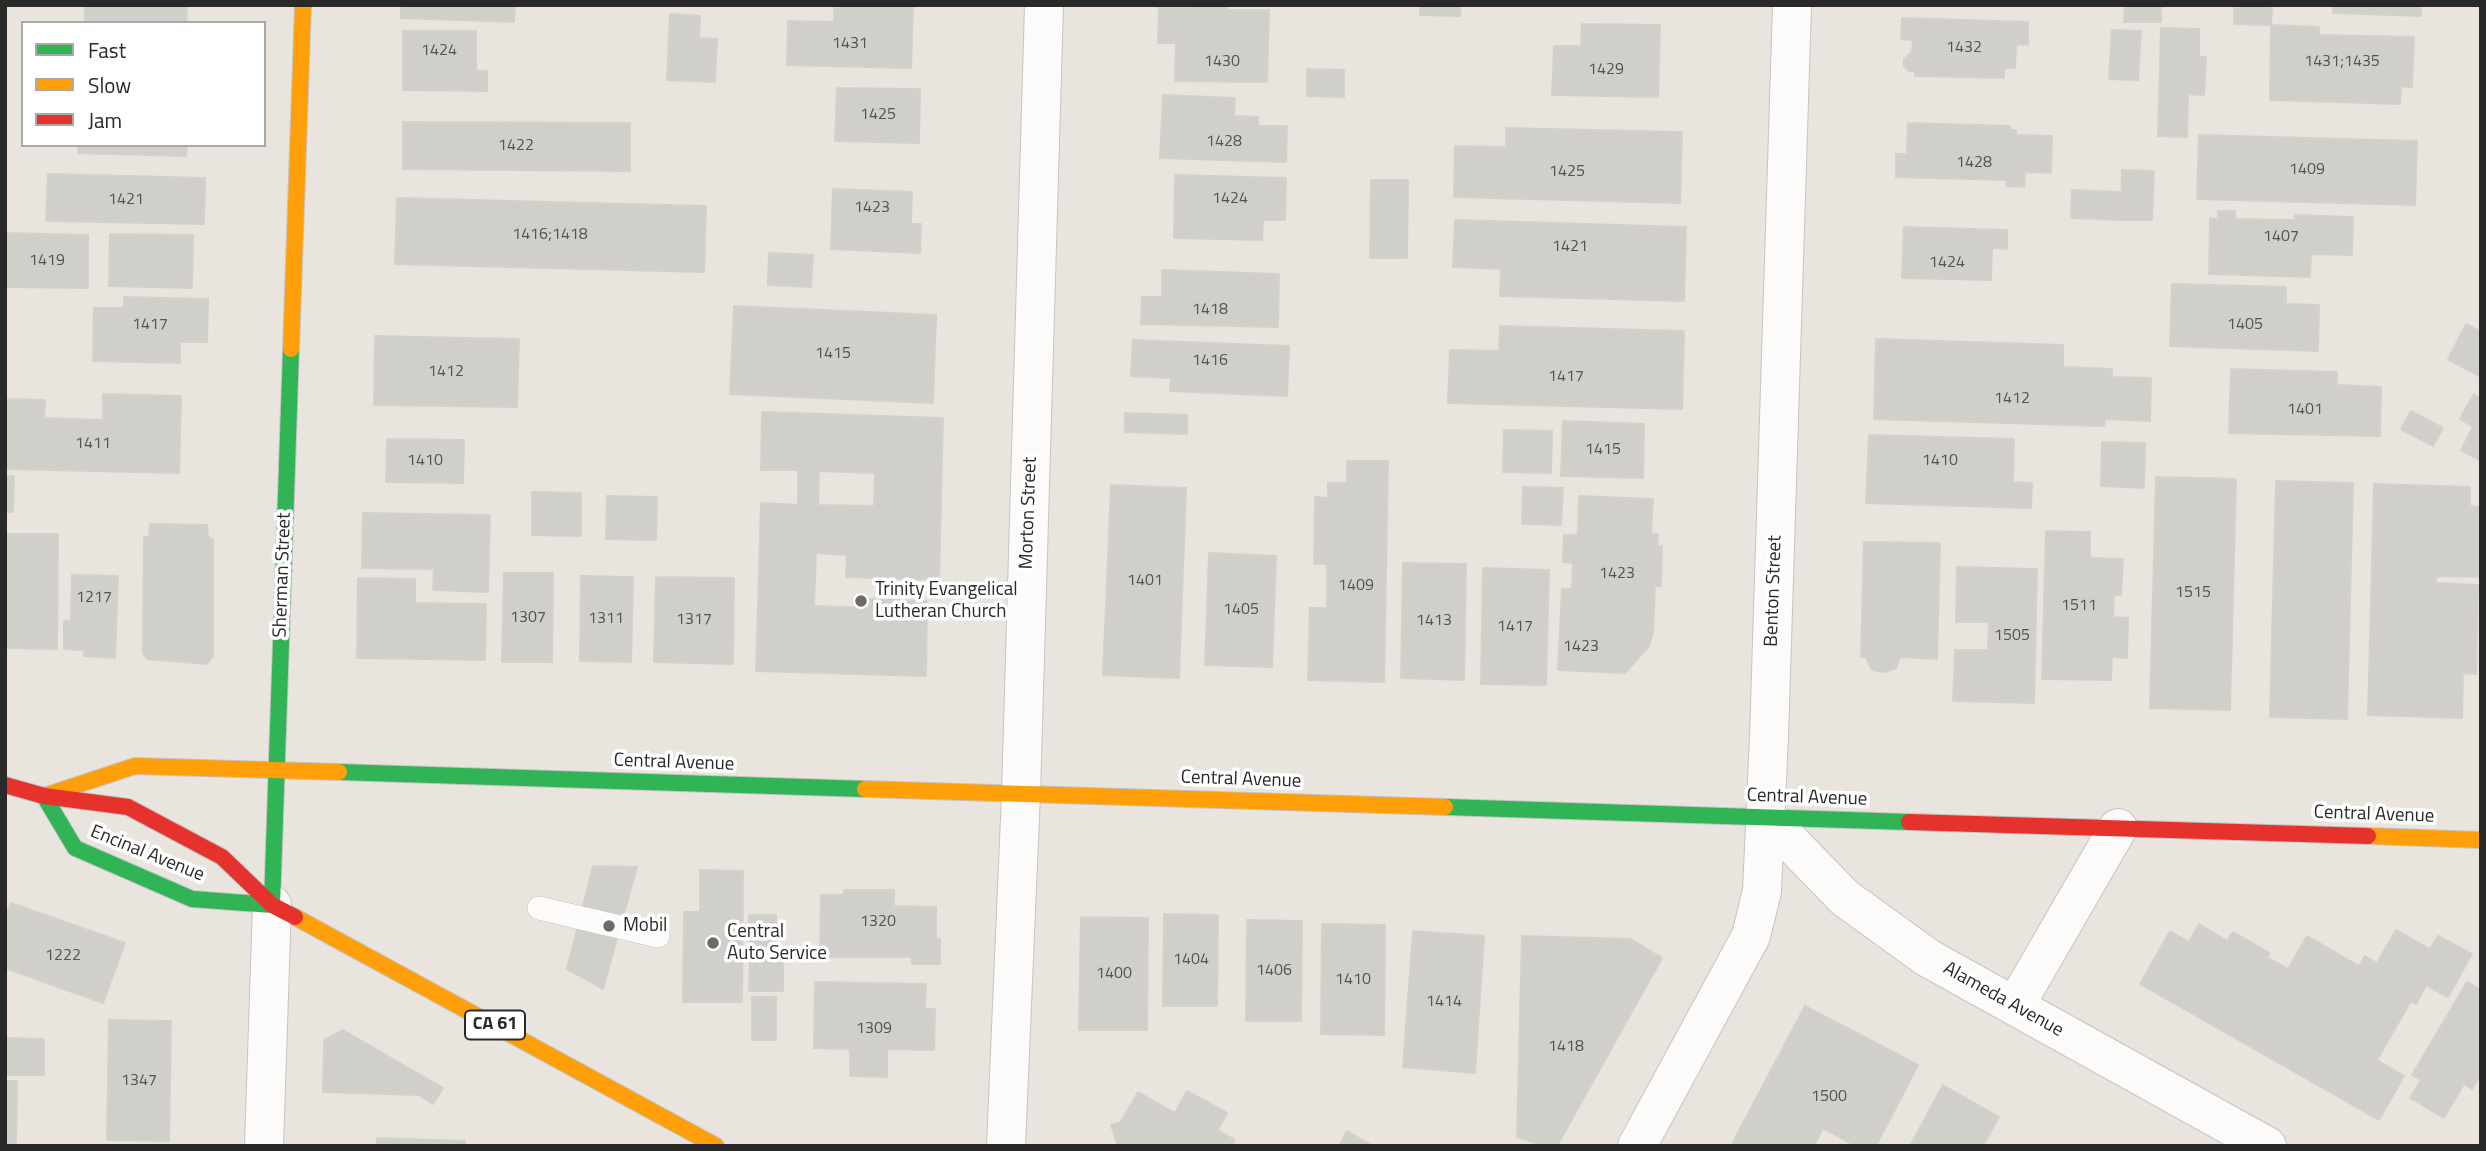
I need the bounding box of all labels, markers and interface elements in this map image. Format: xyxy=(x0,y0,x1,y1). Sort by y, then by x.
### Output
legend xyxy=(21,21,266,147)
text: Fast xyxy=(88,34,126,66)
house number: 1431 xyxy=(832,34,868,54)
house number: 1432 xyxy=(1946,38,1982,58)
house number: 1424 xyxy=(421,41,457,61)
house number: 1430 xyxy=(1204,52,1240,72)
house number: 1431;1435 xyxy=(2304,52,2380,72)
house number: 1429 xyxy=(1588,60,1624,80)
text: Slow xyxy=(88,69,131,101)
text: Jam xyxy=(88,104,122,136)
house number: 1425 xyxy=(860,105,896,125)
house number: 1428 xyxy=(1206,132,1242,152)
house number: 1422 xyxy=(498,136,534,156)
house number: 1428 xyxy=(1956,153,1992,173)
house number: 1409 xyxy=(2289,160,2325,180)
house number: 1425 xyxy=(1549,162,1585,182)
house number: 1424 xyxy=(1212,189,1248,209)
house number: 1421 xyxy=(108,190,144,210)
house number: 1423 xyxy=(854,198,890,218)
house number: 1416;1418 xyxy=(512,225,588,245)
house number: 1407 xyxy=(2263,227,2299,247)
house number: 1421 xyxy=(1552,237,1588,257)
house number: 1419 xyxy=(29,251,65,271)
house number: 1424 xyxy=(1929,253,1965,273)
house number: 1418 xyxy=(1192,300,1228,320)
house number: 1417 xyxy=(132,315,168,335)
house number: 1405 xyxy=(2227,315,2263,335)
house number: 1415 xyxy=(815,344,851,364)
house number: 1416 xyxy=(1192,351,1228,371)
house number: 1412 xyxy=(428,362,464,382)
house number: 1417 xyxy=(1548,367,1584,387)
house number: 1412 xyxy=(1994,389,2030,409)
house number: 1401 xyxy=(2287,400,2323,420)
house number: 1411 xyxy=(75,434,111,454)
house number: 1415 xyxy=(1585,440,1621,460)
house number: 1410 xyxy=(407,451,443,471)
house number: 1410 xyxy=(1922,451,1958,471)
street label: Morton Street xyxy=(1016,456,1042,570)
street label: Sherman Street xyxy=(269,512,297,638)
street label: Benton Street xyxy=(1761,535,1787,647)
house number: 1423 xyxy=(1599,564,1635,584)
house number: 1401 xyxy=(1127,571,1163,591)
house number: 1409 xyxy=(1338,576,1374,596)
place label: Trinity Evangelical Lutheran Church xyxy=(875,579,1018,623)
house number: 1515 xyxy=(2175,583,2211,603)
house number: 1217 xyxy=(76,588,112,608)
marker: Trinity Evangelical Lutheran Church xyxy=(853,593,869,609)
house number: 1511 xyxy=(2061,596,2097,616)
house number: 1405 xyxy=(1223,600,1259,620)
house number: 1307 xyxy=(510,608,546,628)
house number: 1311 xyxy=(588,609,624,629)
house number: 1317 xyxy=(676,610,712,630)
house number: 1413 xyxy=(1416,611,1452,631)
house number: 1417 xyxy=(1497,617,1533,637)
house number: 1505 xyxy=(1994,626,2030,646)
house number: 1423 xyxy=(1563,637,1599,657)
street label: Central Avenue xyxy=(613,750,735,776)
street label: Central Avenue xyxy=(1180,767,1302,793)
street label: Central Avenue xyxy=(1746,785,1868,811)
street label: Central Avenue xyxy=(2313,802,2435,828)
street label: Encinal Avenue xyxy=(87,821,207,887)
house number: 1320 xyxy=(860,912,896,932)
place label: Mobil xyxy=(623,915,667,937)
marker: Mobil xyxy=(601,918,617,934)
place label: Central Auto Service xyxy=(727,921,827,965)
marker: Central Auto Service xyxy=(705,935,721,951)
house number: 1222 xyxy=(45,946,81,966)
house number: 1404 xyxy=(1173,950,1209,970)
street label: Alameda Avenue xyxy=(1939,958,2067,1042)
house number: 1406 xyxy=(1256,961,1292,981)
house number: 1400 xyxy=(1096,964,1132,984)
house number: 1410 xyxy=(1335,970,1371,990)
house number: 1414 xyxy=(1426,992,1462,1012)
road number: CA 61 xyxy=(465,1010,525,1040)
house number: 1309 xyxy=(856,1019,892,1039)
house number: 1418 xyxy=(1548,1037,1584,1057)
house number: 1347 xyxy=(121,1071,157,1091)
house number: 1500 xyxy=(1811,1087,1847,1107)

